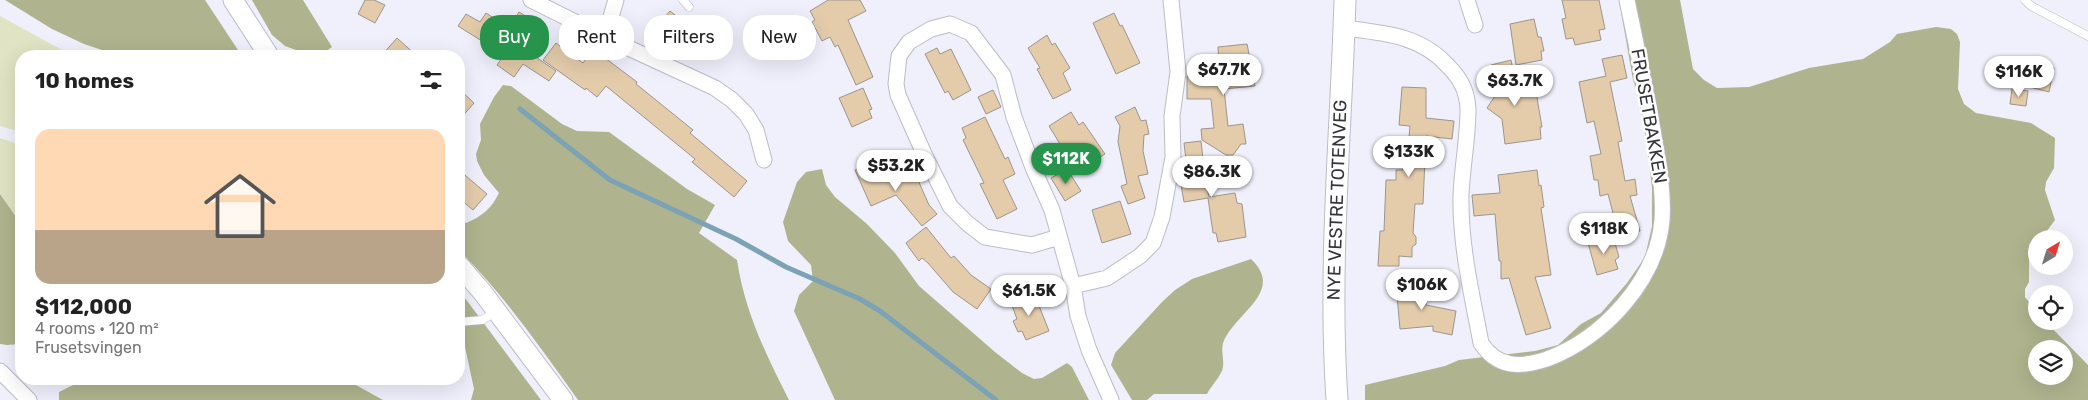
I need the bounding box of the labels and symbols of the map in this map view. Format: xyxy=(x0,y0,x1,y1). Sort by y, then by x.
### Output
street label: FRUSETBAKKEN xyxy=(1626,47,1672,185)
pin: $67.7K xyxy=(1183,54,1265,96)
pin: $116K xyxy=(1984,56,2054,98)
pin: $63.7K xyxy=(1474,64,1556,107)
street label: NYE VESTRE TOTENVEG xyxy=(1323,99,1351,301)
pin: $133K xyxy=(1374,136,1444,178)
pin: $112K xyxy=(1031,142,1101,185)
pin: $53.2K xyxy=(855,150,937,192)
pin: $86.3K xyxy=(1171,156,1253,198)
pin: $118K xyxy=(1569,212,1639,255)
north arrow xyxy=(2028,230,2072,275)
pin: $106K xyxy=(1387,268,1457,311)
pin: $61.5K xyxy=(988,274,1070,317)

